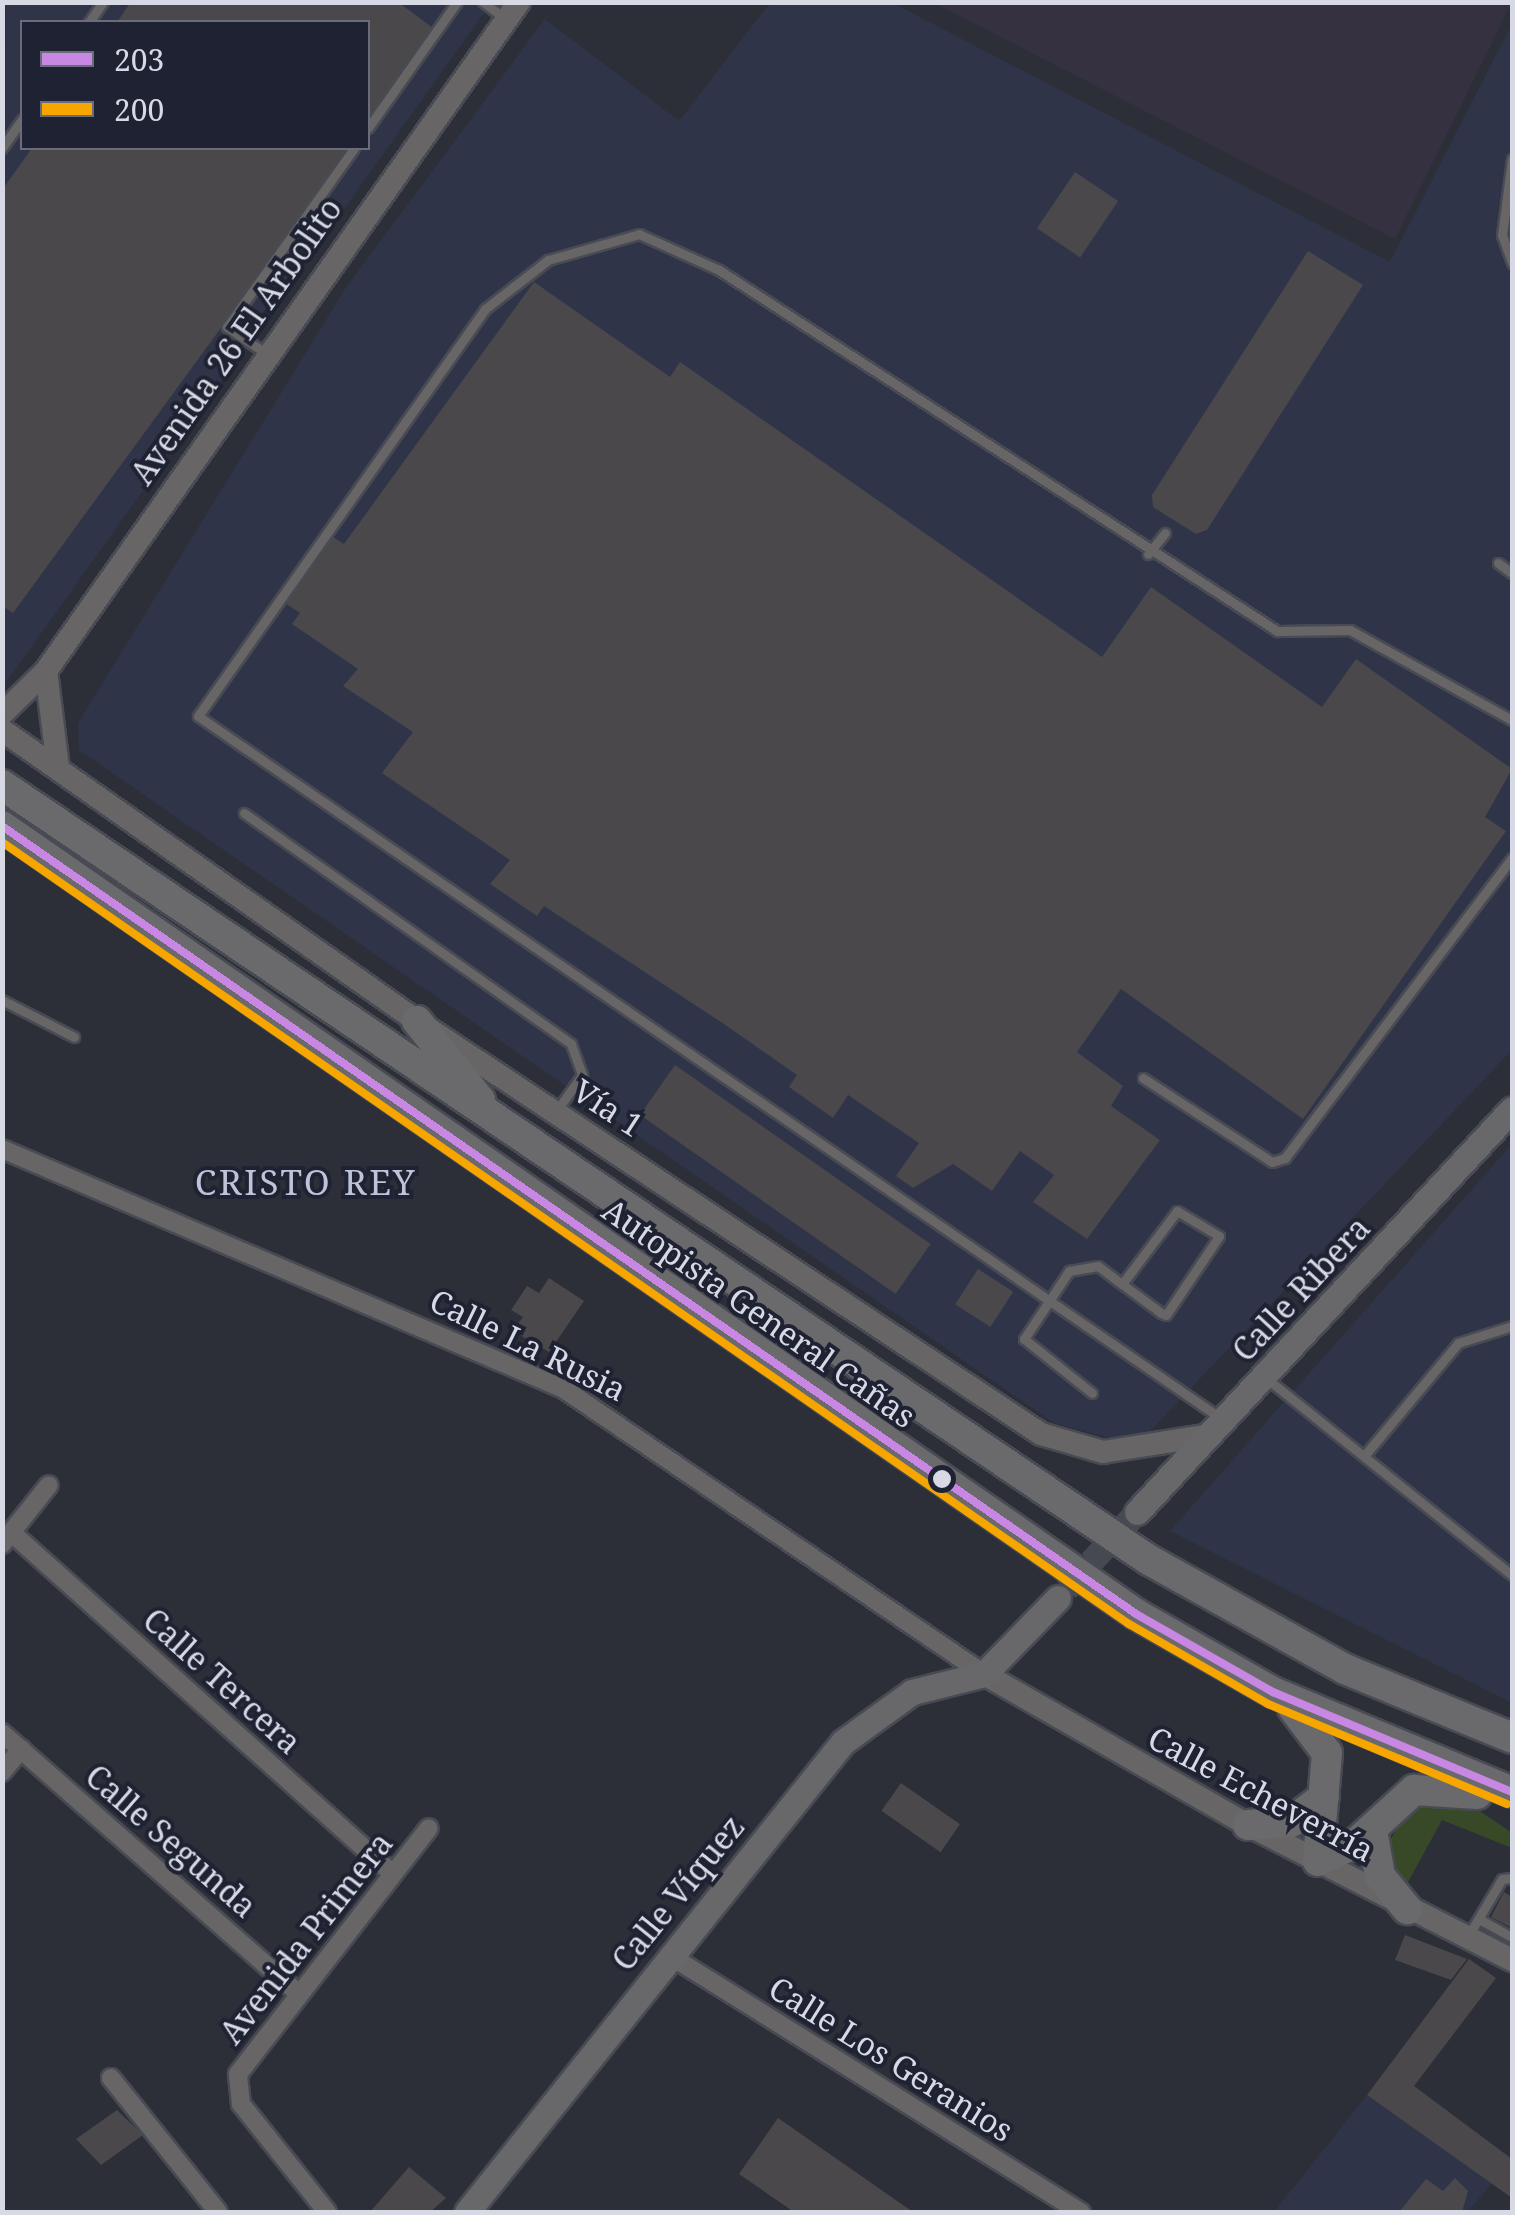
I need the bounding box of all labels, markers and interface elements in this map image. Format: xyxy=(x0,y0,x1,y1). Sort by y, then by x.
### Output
legend xyxy=(20,20,370,150)
text: 203 xyxy=(114,39,164,80)
text: 200 xyxy=(114,89,164,130)
street label: Avenida 26 El Arbolito xyxy=(122,190,350,492)
street label: Vía 1 xyxy=(566,1071,650,1145)
district label: CRISTO REY xyxy=(195,1161,417,1203)
street label: Autopista General Cañas xyxy=(595,1190,923,1436)
street label: Calle Ribera xyxy=(1224,1209,1378,1369)
street label: Calle La Rusia xyxy=(424,1281,632,1409)
unlabelled marker xyxy=(932,1469,952,1489)
street label: Calle Tercera xyxy=(135,1600,309,1762)
street label: Calle Echeverría xyxy=(1142,1718,1380,1870)
street label: Calle Segunda xyxy=(78,1757,264,1925)
street label: Calle Víquez xyxy=(604,1808,752,1978)
street label: Avenida Primera xyxy=(212,1825,400,2051)
street label: Calle Los Geranios xyxy=(762,1968,1020,2150)

